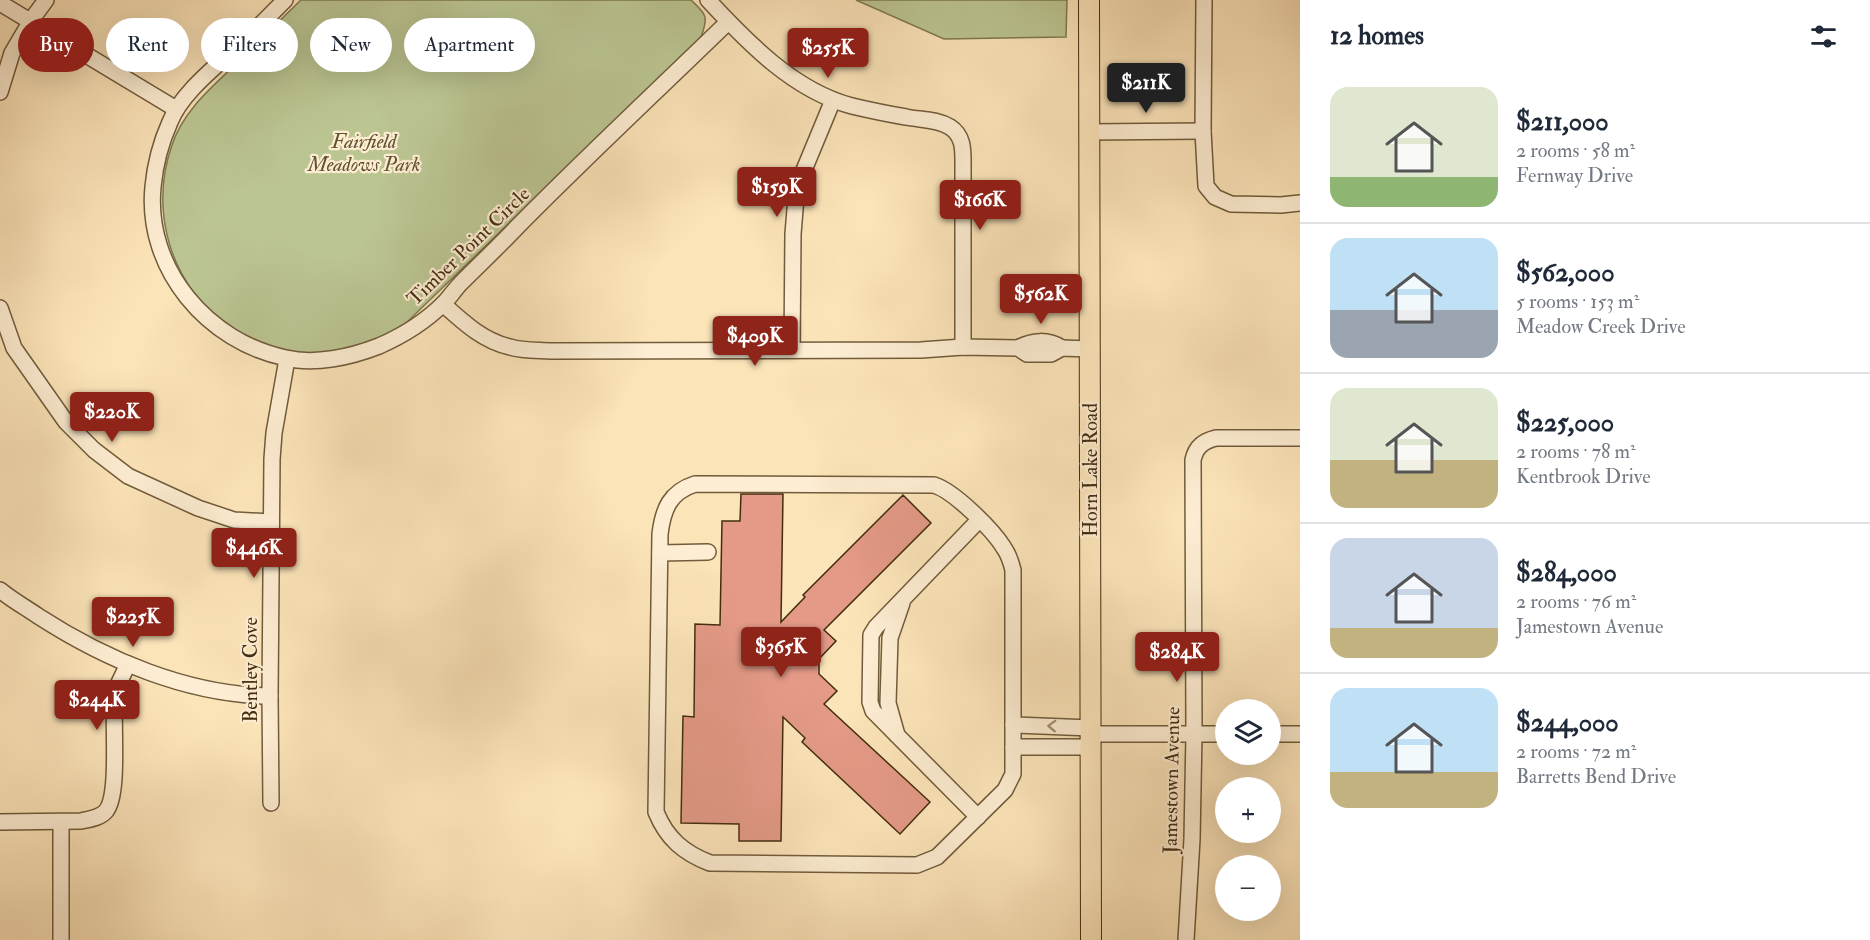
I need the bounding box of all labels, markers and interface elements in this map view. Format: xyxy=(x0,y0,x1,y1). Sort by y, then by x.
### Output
chip: Buy xyxy=(18,18,94,72)
chip: Rent xyxy=(106,18,189,72)
chip: Filters xyxy=(201,18,298,72)
chip: New xyxy=(310,18,392,72)
chip: Apartment xyxy=(404,18,535,72)
text: 12 homes xyxy=(1330,20,1424,52)
icon: filters xyxy=(1807,20,1840,53)
pin: $255K xyxy=(786,28,870,79)
text: $255K xyxy=(802,35,854,60)
pin: $211K xyxy=(1104,63,1188,114)
text: $211K xyxy=(1121,70,1171,95)
text: $211,000 xyxy=(1516,106,1609,138)
icon: home xyxy=(1378,111,1450,183)
park label: Fairfield Meadows Park xyxy=(307,129,420,177)
text: 2 rooms · 58 m² xyxy=(1516,138,1635,163)
text: Fernway Drive xyxy=(1516,163,1633,188)
pin: $159K xyxy=(735,167,819,218)
text: $159K xyxy=(751,174,803,199)
pin: $166K xyxy=(938,180,1022,231)
street label: Timber Point Circle xyxy=(402,182,535,311)
text: $166K xyxy=(954,187,1006,212)
text: $562,000 xyxy=(1516,257,1615,289)
icon: home xyxy=(1378,262,1450,334)
pin: $562K xyxy=(999,274,1083,325)
text: $562K xyxy=(1014,281,1068,306)
text: 5 rooms · 153 m² xyxy=(1516,289,1639,314)
text: Meadow Creek Drive xyxy=(1516,314,1686,339)
pin: $409K xyxy=(713,316,797,367)
text: $409K xyxy=(727,323,783,348)
pin: $220K xyxy=(70,392,154,443)
text: $220K xyxy=(84,399,140,424)
street label: Horn Lake Road xyxy=(1078,403,1103,537)
text: $225,000 xyxy=(1516,407,1614,439)
icon: home xyxy=(1378,412,1450,484)
text: 2 rooms · 78 m² xyxy=(1516,439,1636,464)
text: Kentbrook Drive xyxy=(1516,464,1651,489)
pin: $446K xyxy=(212,528,296,579)
text: $446K xyxy=(226,535,282,560)
text: $284,000 xyxy=(1516,557,1617,589)
icon: home xyxy=(1378,562,1450,634)
text: 2 rooms · 76 m² xyxy=(1516,589,1636,614)
pin: $225K xyxy=(91,597,175,648)
text: $225K xyxy=(106,604,160,629)
text: Jamestown Avenue xyxy=(1516,614,1663,639)
street label: Bentley Cove xyxy=(238,617,263,723)
pin: $365K xyxy=(739,627,823,678)
pin: $284K xyxy=(1135,632,1219,683)
text: $365K xyxy=(755,634,807,659)
text: $284K xyxy=(1149,639,1205,664)
pin: $244K xyxy=(55,680,139,731)
text: $244K xyxy=(68,687,126,712)
map controls xyxy=(1215,699,1281,921)
button: layers xyxy=(1215,699,1281,765)
street label: Jamestown Avenue xyxy=(1158,706,1185,855)
text: $244,000 xyxy=(1516,707,1619,739)
icon: home xyxy=(1378,712,1450,784)
one-way arrow xyxy=(1048,720,1057,733)
text: 2 rooms · 72 m² xyxy=(1516,739,1636,764)
text: Barretts Bend Drive xyxy=(1516,764,1676,789)
button: + xyxy=(1215,777,1281,843)
button: − xyxy=(1215,855,1281,921)

